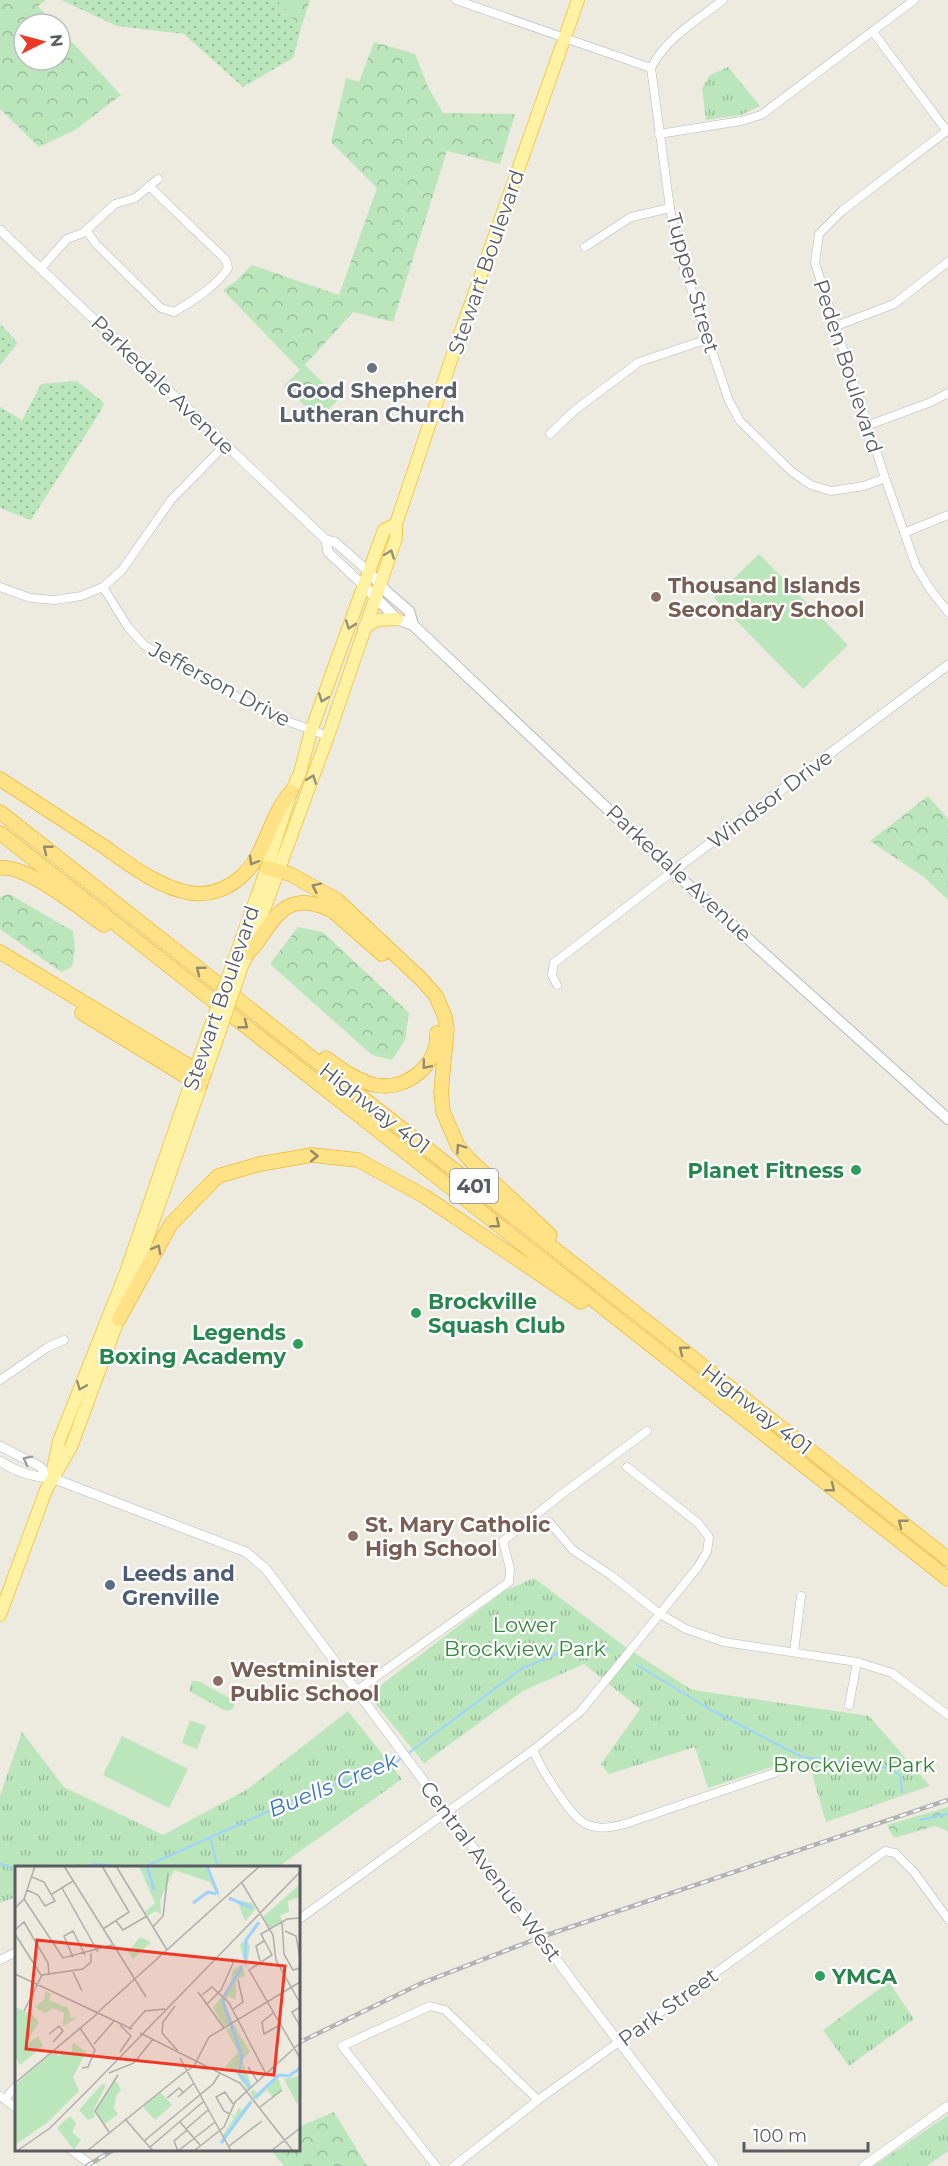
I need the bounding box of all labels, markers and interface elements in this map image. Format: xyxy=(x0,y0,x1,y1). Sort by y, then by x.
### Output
north arrow xyxy=(12,12,72,72)
text: N xyxy=(46,33,67,48)
street label: Stewart Boulevard xyxy=(443,166,529,358)
street label: Tupper Street xyxy=(661,210,725,356)
street label: Peden Boulevard xyxy=(808,276,888,456)
street label: Parkedale Avenue xyxy=(86,310,240,460)
marker: Good Shepherd Lutheran Church xyxy=(365,361,379,375)
place label: Good Shepherd Lutheran Church xyxy=(279,378,465,427)
one-way arrow xyxy=(383,549,396,560)
place label: Thousand Islands Secondary School xyxy=(668,573,864,622)
marker: Thousand Islands Secondary School xyxy=(649,590,663,604)
one-way arrow xyxy=(345,619,357,630)
street label: Jefferson Drive xyxy=(144,636,295,732)
one-way arrow xyxy=(318,692,331,703)
street label: Windsor Drive xyxy=(703,744,837,854)
one-way arrow xyxy=(305,774,318,785)
street label: Parkedale Avenue xyxy=(601,799,757,947)
one-way arrow xyxy=(43,845,54,856)
one-way arrow xyxy=(249,855,261,865)
one-way arrow xyxy=(311,883,322,895)
street label: Stewart Boulevard xyxy=(178,902,264,1094)
one-way arrow xyxy=(196,966,207,977)
one-way arrow xyxy=(237,1018,248,1029)
street label: Highway 401 xyxy=(315,1057,435,1159)
one-way arrow xyxy=(422,1058,433,1069)
one-way arrow xyxy=(456,1143,467,1154)
one-way arrow xyxy=(310,1150,319,1162)
place label: Planet Fitness xyxy=(687,1158,844,1183)
marker: Planet Fitness xyxy=(849,1163,863,1177)
road number: 401 xyxy=(450,1169,498,1203)
one-way arrow xyxy=(489,1217,500,1228)
one-way arrow xyxy=(150,1245,161,1255)
place label: Brockville Squash Club xyxy=(428,1289,565,1338)
marker: Brockville Squash Club xyxy=(409,1306,423,1320)
place label: Legends Boxing Academy xyxy=(99,1320,286,1369)
marker: Legends Boxing Academy xyxy=(291,1337,305,1351)
one-way arrow xyxy=(679,1347,690,1358)
street label: Highway 401 xyxy=(697,1358,817,1460)
one-way arrow xyxy=(76,1380,88,1391)
one-way arrow xyxy=(23,1456,33,1467)
one-way arrow xyxy=(824,1480,835,1491)
place label: St. Mary Catholic High School xyxy=(365,1512,551,1561)
one-way arrow xyxy=(898,1520,909,1531)
marker: St. Mary Catholic High School xyxy=(346,1529,360,1543)
place label: Leeds and Grenville xyxy=(122,1561,235,1610)
marker: Leeds and Grenville xyxy=(103,1578,117,1592)
park label: Lower Brockview Park xyxy=(444,1612,607,1661)
place label: Westminister Public School xyxy=(230,1657,379,1706)
marker: Westminister Public School xyxy=(211,1674,225,1688)
water label: Buells Creek xyxy=(264,1746,402,1823)
park label: Brockview Park xyxy=(773,1752,936,1777)
street label: Central Avenue West xyxy=(415,1776,567,1966)
inset map xyxy=(15,1866,300,2151)
street label: Park Street xyxy=(613,1963,723,2051)
place label: YMCA xyxy=(831,1964,898,1989)
marker: YMCA xyxy=(813,1969,827,1983)
scale bar xyxy=(744,2115,868,2153)
text: 100 m xyxy=(753,2125,807,2147)

